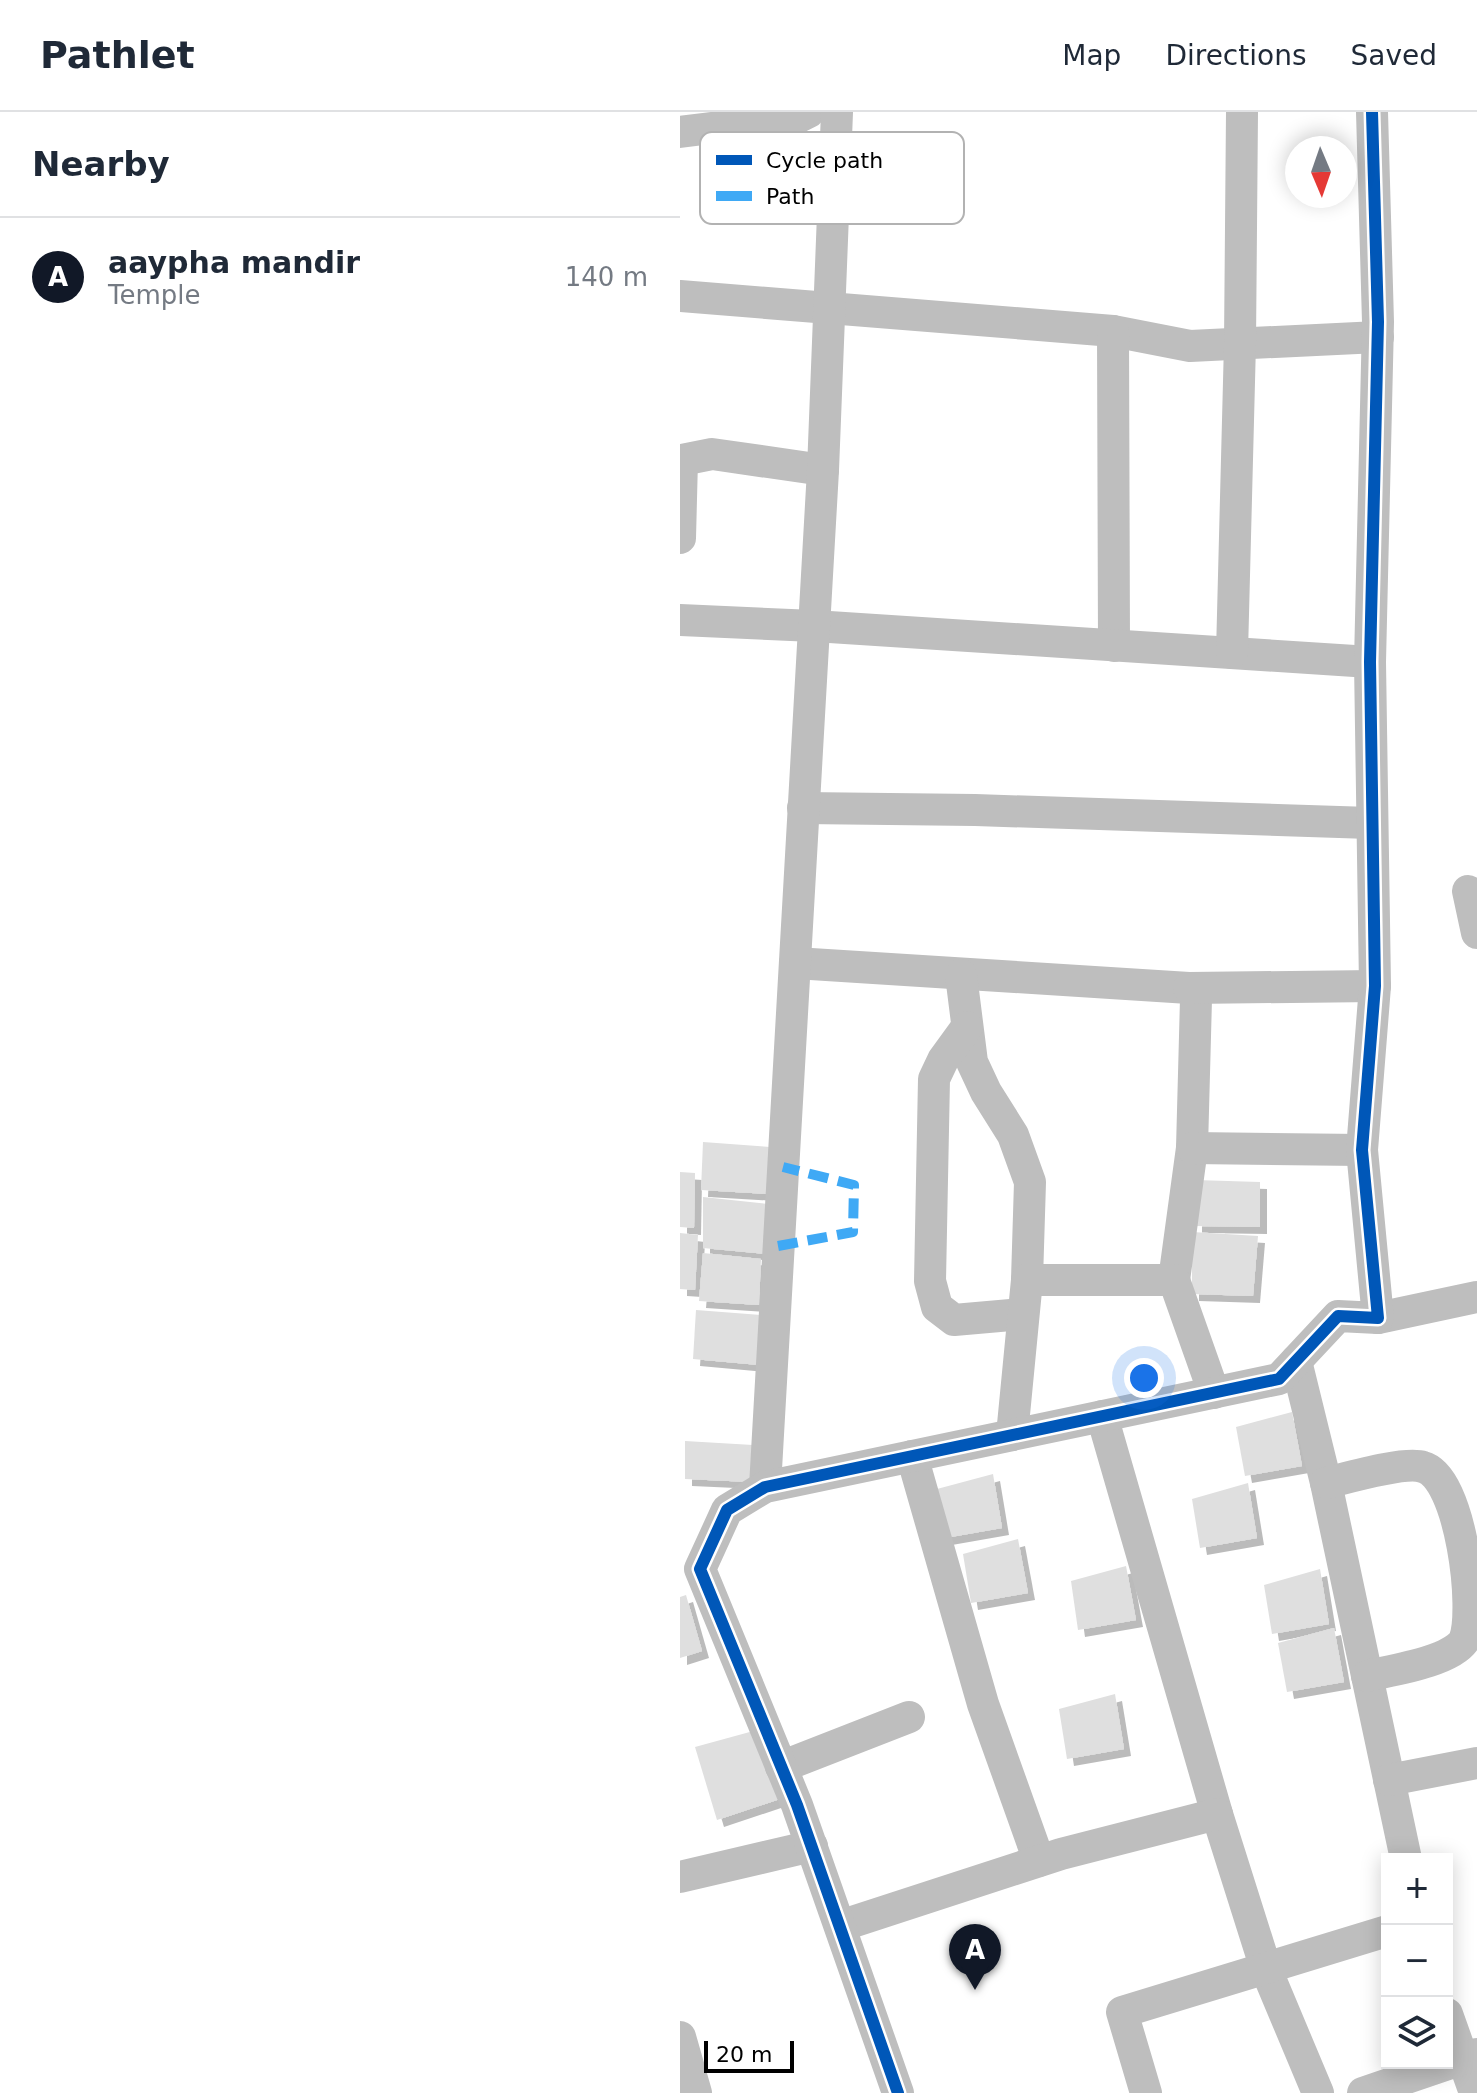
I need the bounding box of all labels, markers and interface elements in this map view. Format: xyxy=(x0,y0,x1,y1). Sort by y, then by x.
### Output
text: Pathlet xyxy=(40,33,195,77)
text: Map xyxy=(1062,39,1121,72)
text: Directions xyxy=(1165,39,1306,72)
text: Saved xyxy=(1350,39,1437,72)
legend xyxy=(700,132,964,224)
north arrow xyxy=(1285,136,1357,208)
text: Nearby xyxy=(32,144,170,184)
text: Cycle path xyxy=(766,148,883,173)
text: Path xyxy=(766,184,814,209)
text: aaypha mandir xyxy=(108,245,360,280)
text: A xyxy=(48,262,68,292)
text: 140 m xyxy=(565,262,648,292)
text: Temple xyxy=(108,280,201,310)
your location xyxy=(1124,1358,1164,1398)
map controls xyxy=(1381,1853,1453,2069)
button: + xyxy=(1381,1853,1453,1925)
pin: A xyxy=(949,1924,1001,1990)
button: − xyxy=(1381,1925,1453,1997)
button: layers xyxy=(1381,1997,1453,2069)
scale bar xyxy=(704,2037,794,2073)
text: 20 m xyxy=(716,2042,772,2067)

